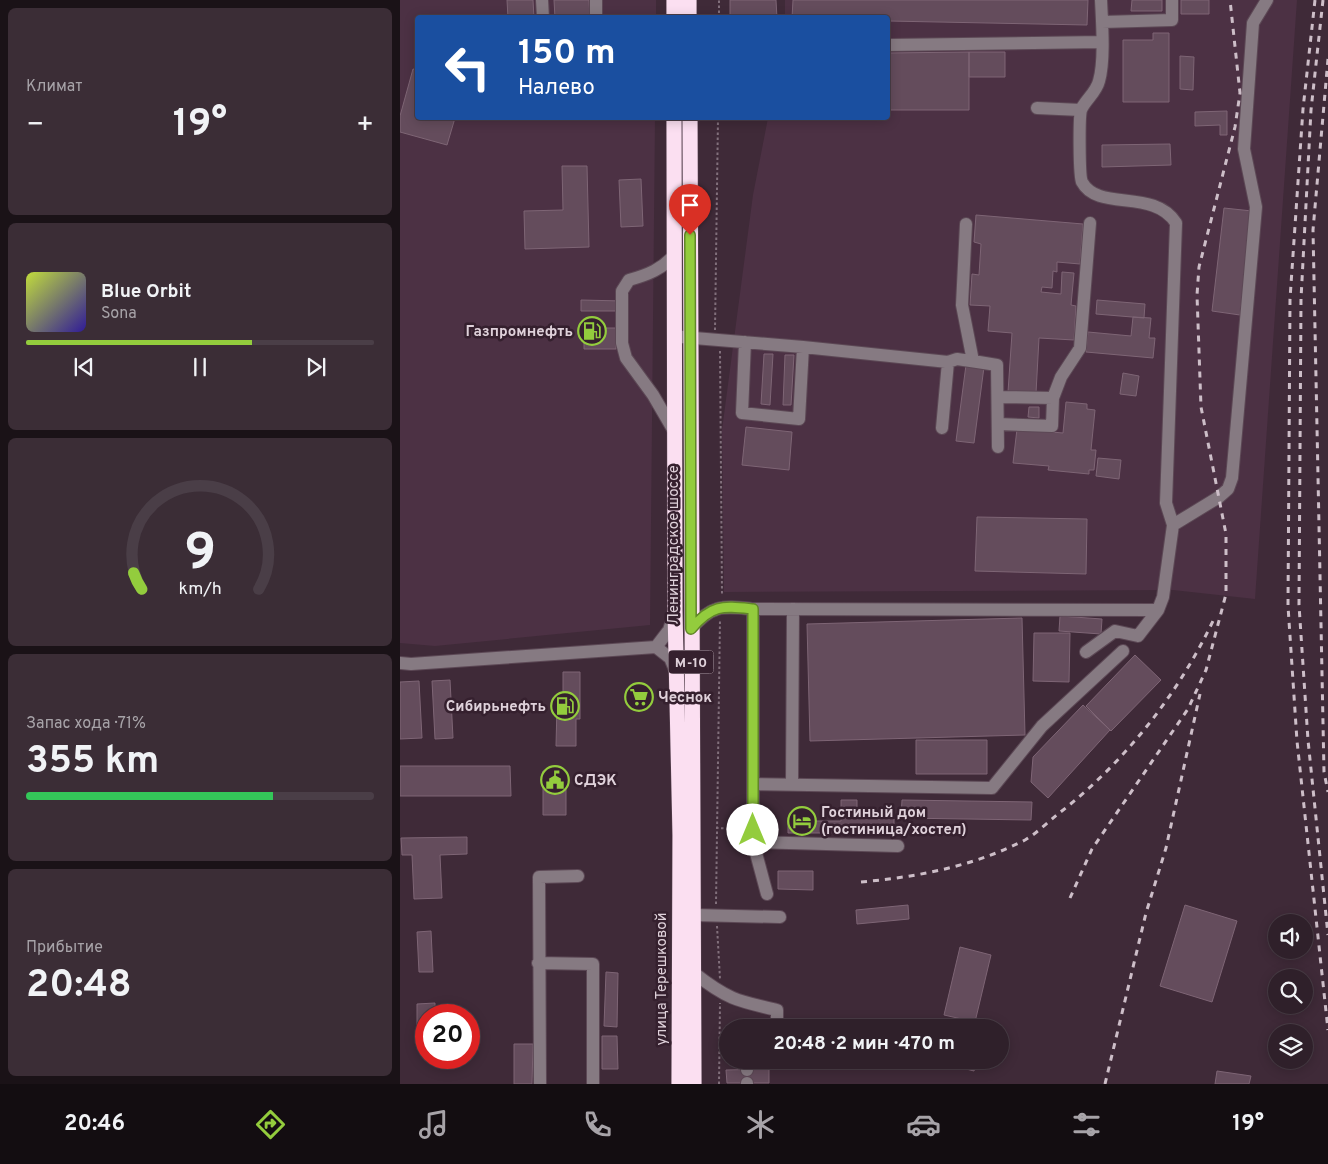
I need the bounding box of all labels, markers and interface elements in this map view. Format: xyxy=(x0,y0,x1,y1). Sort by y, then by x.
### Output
text: 150 m xyxy=(518,32,616,76)
icon: left xyxy=(435,35,500,100)
text: Налево xyxy=(518,75,595,102)
text: Климат xyxy=(26,77,83,97)
text: 19° xyxy=(173,101,227,150)
text: − xyxy=(26,108,44,144)
text: + xyxy=(356,108,374,144)
pin xyxy=(669,184,711,235)
icon: arrive xyxy=(676,191,704,219)
text: Blue Orbit xyxy=(101,280,191,304)
text: Sona xyxy=(101,304,137,324)
fuel station icon: Газпромнефть xyxy=(577,316,607,346)
place label: Газпромнефть xyxy=(466,323,573,342)
icon: previous xyxy=(70,353,98,381)
icon: pause xyxy=(186,353,214,381)
icon: next xyxy=(302,353,330,381)
street label: Ленинградское шоссе xyxy=(665,465,684,625)
text: 9 xyxy=(184,522,216,588)
text: km/h xyxy=(178,578,222,601)
road number: М-10 xyxy=(668,650,714,674)
supermarket icon: Чеснок xyxy=(624,682,654,712)
place label: Чеснок xyxy=(658,689,712,708)
fuel station icon: Сибирьнефть xyxy=(550,691,580,721)
place label: Сибирьнефть xyxy=(446,698,546,717)
text: Запас хода · 71% xyxy=(26,714,146,734)
text: 355 km xyxy=(26,738,159,787)
public building icon: СДЭК xyxy=(540,765,570,795)
place label: СДЭК xyxy=(574,772,617,791)
position arrow xyxy=(726,803,778,855)
place label: Гостиный дом (гостиница/хостел) xyxy=(821,804,967,840)
hotel icon: Гостиный дом (гостиница/хостел) xyxy=(787,806,817,836)
street label: улица Терешковой xyxy=(653,912,672,1046)
map controls xyxy=(1268,914,1313,1069)
button: sound xyxy=(1268,914,1313,959)
text: Прибытие xyxy=(26,938,103,958)
text: 20:48 xyxy=(26,962,132,1011)
button: search xyxy=(1268,969,1313,1014)
speed limit sign: 20 xyxy=(415,1004,480,1069)
button: layers xyxy=(1268,1024,1313,1069)
text: 20:48 · 2 мин · 470 m xyxy=(773,1032,955,1056)
icon: directions xyxy=(253,1107,288,1142)
icon: music xyxy=(416,1107,451,1142)
icon: phone xyxy=(580,1107,615,1142)
icon: climate xyxy=(743,1107,778,1142)
icon: car xyxy=(906,1107,941,1142)
icon: filters xyxy=(1069,1107,1104,1142)
text: 20:46 xyxy=(64,1111,125,1138)
text: 19° xyxy=(1232,1111,1264,1138)

